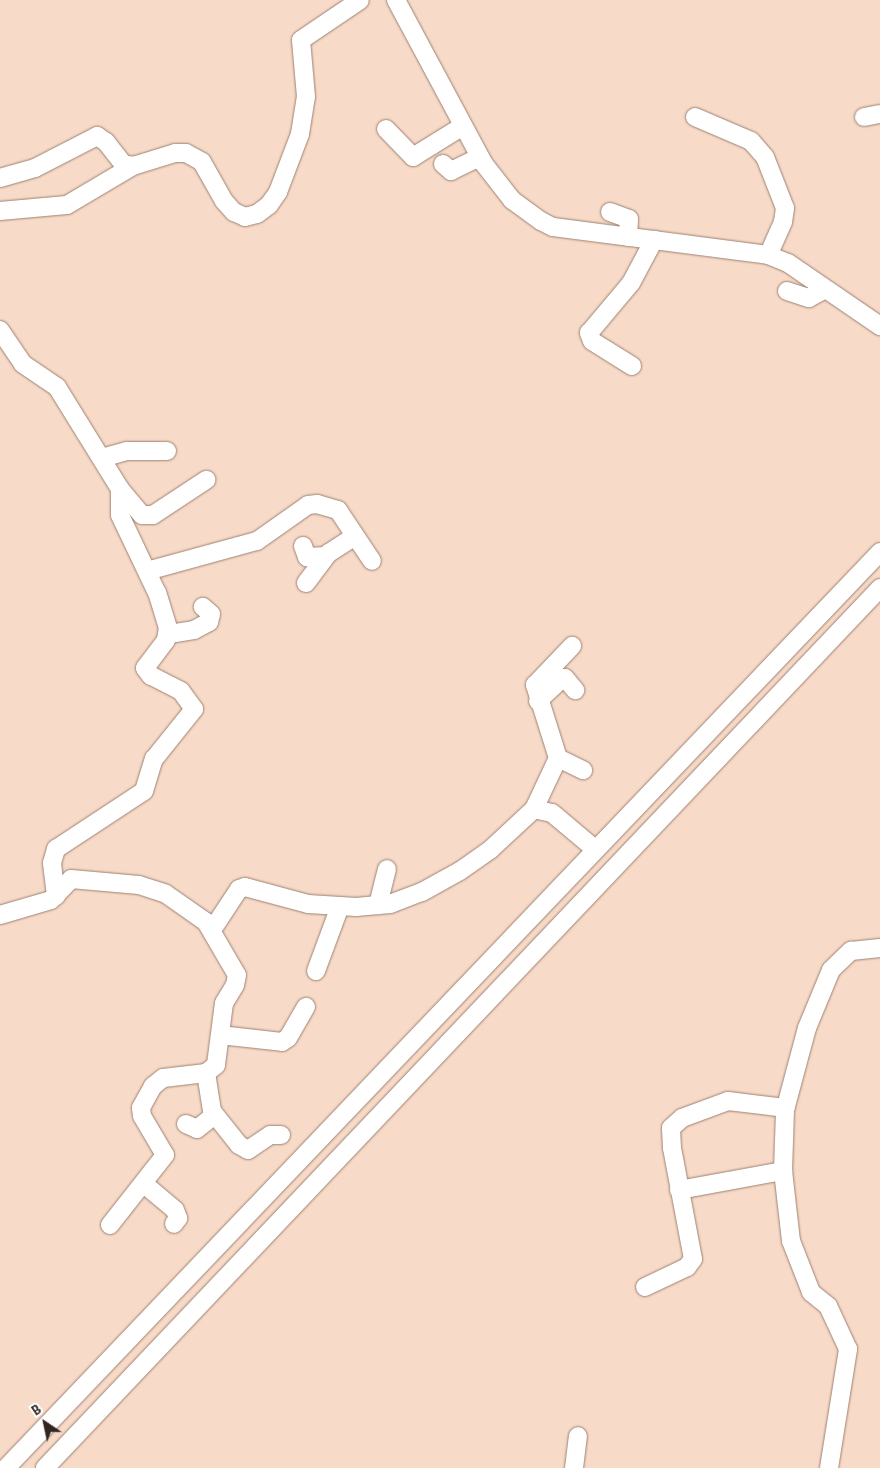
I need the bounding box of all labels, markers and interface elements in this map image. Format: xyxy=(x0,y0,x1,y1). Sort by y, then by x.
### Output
north arrow xyxy=(20,1398,70,1448)
text: B xyxy=(29,1402,44,1419)

